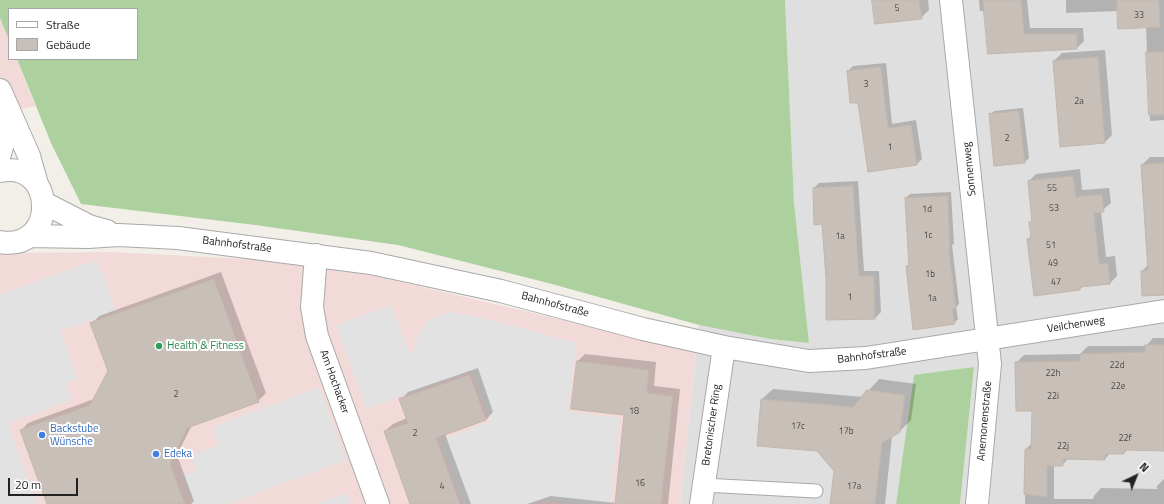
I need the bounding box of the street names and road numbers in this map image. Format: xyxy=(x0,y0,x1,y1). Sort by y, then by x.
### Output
street label: Sonnenweg xyxy=(961,141,979,197)
street label: Bahnhofstraße xyxy=(202,234,272,256)
street label: Bahnhofstraße xyxy=(520,290,590,320)
street label: Veilchenweg xyxy=(1046,314,1106,336)
street label: Bahnhofstraße xyxy=(837,345,907,367)
street label: Am Hochacker xyxy=(316,348,352,416)
street label: Anemonenstraße xyxy=(975,380,995,462)
street label: Bretonischer Ring xyxy=(700,383,724,467)

